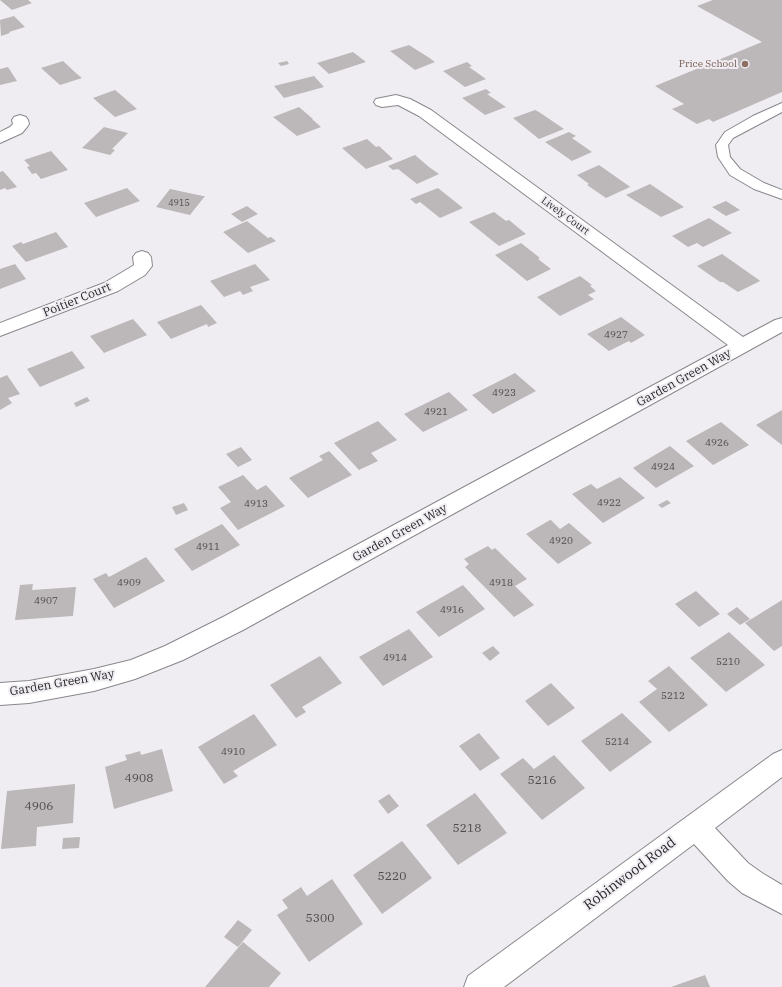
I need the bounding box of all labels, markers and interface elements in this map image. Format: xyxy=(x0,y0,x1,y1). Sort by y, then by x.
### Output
place label: Price School xyxy=(679,58,737,70)
marker: Price School xyxy=(740,59,750,69)
street label: Lively Court xyxy=(539,195,591,237)
house number: 4915 xyxy=(168,198,190,208)
street label: Poitier Court xyxy=(41,280,113,320)
house number: 4927 xyxy=(604,329,628,341)
street label: Garden Green Way xyxy=(634,346,734,410)
house number: 4923 xyxy=(492,387,516,399)
house number: 4921 xyxy=(424,406,448,418)
house number: 4926 xyxy=(705,437,729,449)
house number: 4924 xyxy=(651,461,675,473)
house number: 4922 xyxy=(597,497,621,509)
house number: 4913 xyxy=(244,498,268,510)
street label: Garden Green Way xyxy=(350,501,450,565)
house number: 4920 xyxy=(549,535,573,547)
house number: 4911 xyxy=(196,541,220,553)
house number: 4909 xyxy=(117,577,141,589)
house number: 4918 xyxy=(489,577,513,589)
house number: 4907 xyxy=(34,595,58,607)
house number: 4916 xyxy=(440,604,464,616)
house number: 4914 xyxy=(383,652,407,664)
house number: 5210 xyxy=(716,656,740,668)
street label: Garden Green Way xyxy=(9,667,115,699)
house number: 5212 xyxy=(661,690,685,702)
house number: 5214 xyxy=(605,736,629,748)
house number: 4910 xyxy=(221,746,245,758)
house number: 4908 xyxy=(125,772,153,786)
house number: 5216 xyxy=(528,774,556,788)
house number: 4906 xyxy=(25,800,53,814)
house number: 5218 xyxy=(453,822,481,836)
street label: Robinwood Road xyxy=(581,834,679,914)
house number: 5220 xyxy=(378,870,406,884)
house number: 5300 xyxy=(306,912,334,926)

